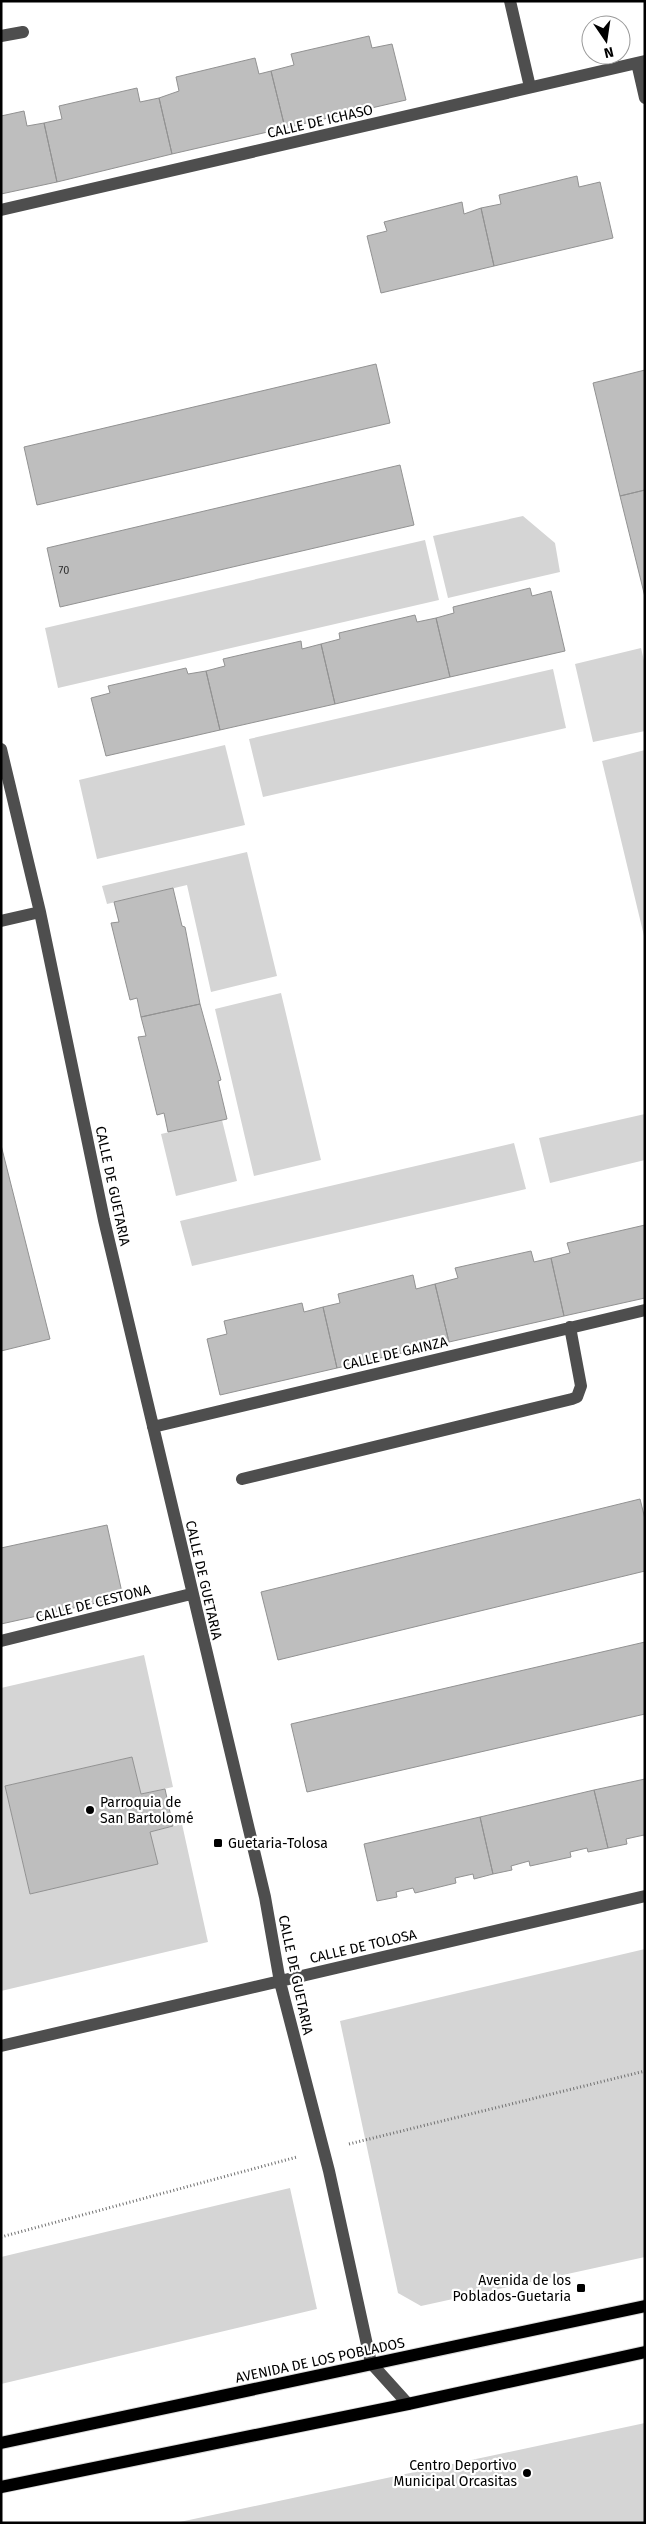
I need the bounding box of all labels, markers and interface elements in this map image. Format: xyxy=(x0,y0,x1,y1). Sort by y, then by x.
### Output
north arrow xyxy=(581,15,631,65)
text: N xyxy=(602,43,615,62)
street label: CALLE DE ICHASO xyxy=(266,101,375,142)
house number: 70 xyxy=(59,564,69,577)
street label: CALLE DE GUETARIA xyxy=(92,1125,134,1248)
street label: CALLE DE GAINZA xyxy=(341,1333,449,1374)
street label: CALLE DE GUETARIA xyxy=(182,1519,226,1641)
street label: CALLE DE CESTONA xyxy=(34,1581,152,1626)
place label: Parroquia de San Bartolomé xyxy=(100,1794,194,1827)
marker: Parroquia de San Bartolomé xyxy=(84,1804,96,1816)
place label: Guetaria-Tolosa xyxy=(228,1835,328,1852)
marker: Guetaria-Tolosa xyxy=(212,1837,224,1849)
street label: CALLE DE GUETARIA xyxy=(275,1914,317,2037)
street label: CALLE DE TOLOSA xyxy=(308,1926,418,1967)
place label: Avenida de los Poblados-Guetaria xyxy=(452,2272,571,2305)
marker: Avenida de los Poblados-Guetaria xyxy=(575,2282,587,2294)
street label: AVENIDA DE LOS POBLADOS xyxy=(234,2334,407,2387)
place label: Centro Deportivo Municipal Orcasitas xyxy=(394,2457,517,2490)
marker: Centro Deportivo Municipal Orcasitas xyxy=(521,2467,533,2479)

